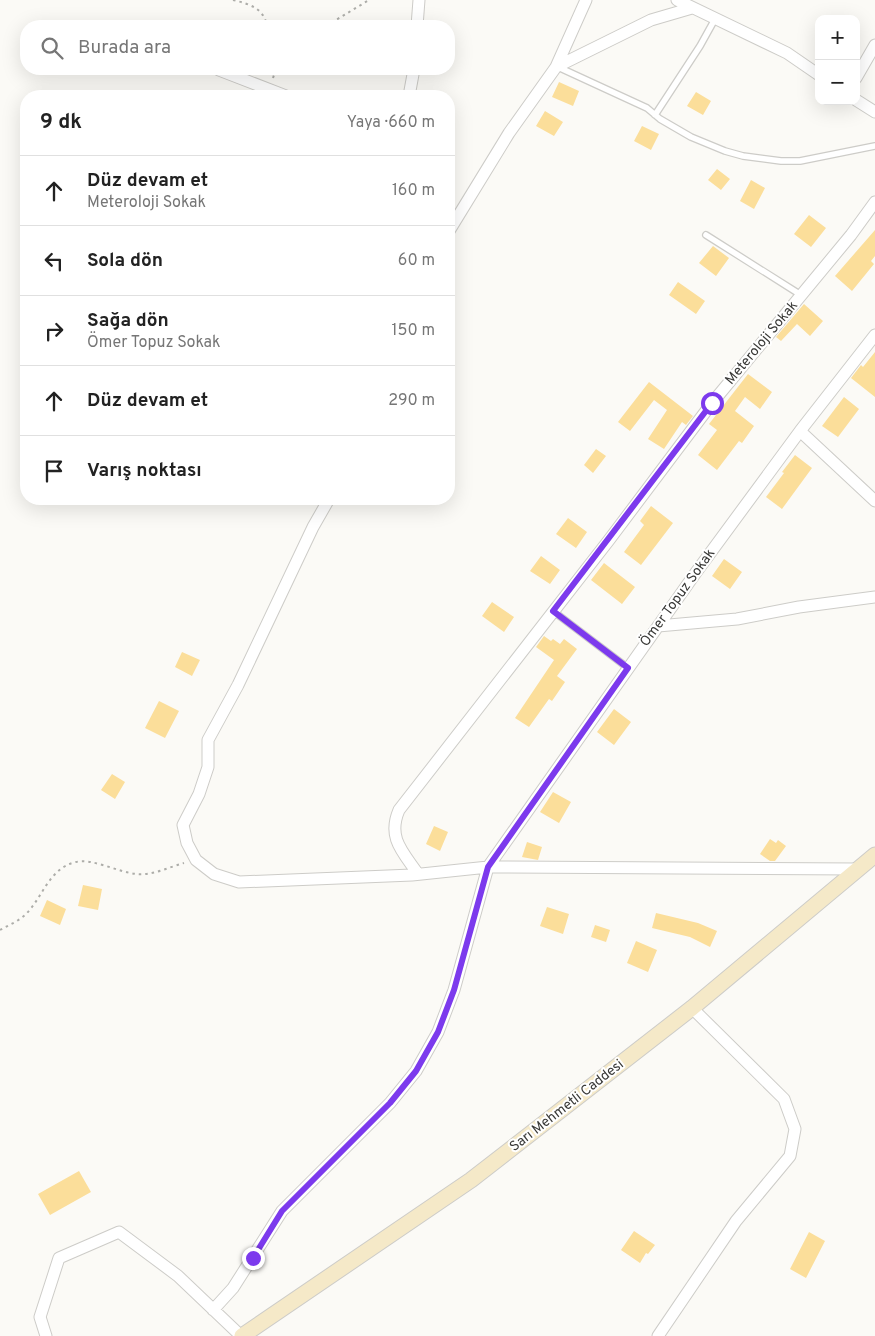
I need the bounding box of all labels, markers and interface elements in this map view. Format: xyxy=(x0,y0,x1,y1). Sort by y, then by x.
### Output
map controls xyxy=(815,15,860,105)
button: + xyxy=(815,15,860,60)
search box xyxy=(20,20,455,75)
icon: search xyxy=(38,34,66,62)
text: Burada ara xyxy=(78,36,171,60)
button: − xyxy=(815,60,860,105)
text: 9 dk xyxy=(40,109,82,136)
text: Yaya · 660 m xyxy=(347,113,435,133)
text: Düz devam et xyxy=(87,169,208,193)
icon: ahead xyxy=(40,177,68,205)
text: 160 m xyxy=(392,181,435,201)
text: Meteroloji Sokak xyxy=(87,193,206,213)
icon: left xyxy=(40,247,68,275)
text: Sola dön xyxy=(87,249,163,273)
text: 60 m xyxy=(398,251,435,271)
street label: Meteroloji Sokak xyxy=(722,298,802,388)
text: Sağa dön xyxy=(87,309,169,333)
icon: right xyxy=(40,317,68,345)
text: 150 m xyxy=(392,321,435,341)
text: Ömer Topuz Sokak xyxy=(87,333,221,353)
icon: ahead xyxy=(40,387,68,415)
text: Düz devam et xyxy=(87,389,208,413)
text: 290 m xyxy=(388,391,435,411)
route start xyxy=(701,392,724,415)
icon: arrive xyxy=(40,457,68,485)
text: Varış noktası xyxy=(87,459,202,483)
street label: Ömer Topuz Sokak xyxy=(636,545,719,650)
street label: Sarı Mehmetli Caddesi xyxy=(507,1056,627,1156)
route end xyxy=(242,1247,265,1270)

